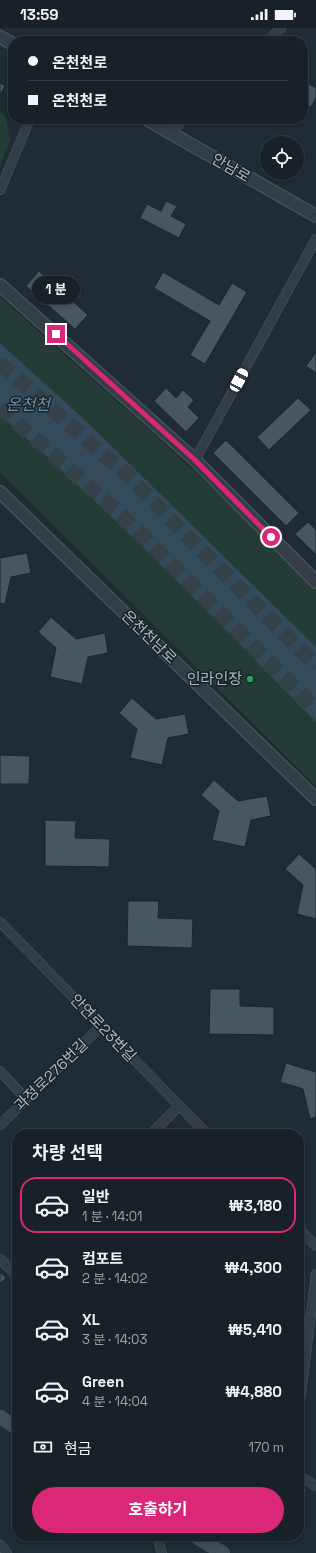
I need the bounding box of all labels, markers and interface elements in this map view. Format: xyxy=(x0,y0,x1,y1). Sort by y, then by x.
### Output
text: 13:59 xyxy=(20,5,59,24)
text: 온천천로 xyxy=(52,53,107,72)
text: 온천천로 xyxy=(52,91,107,110)
map controls xyxy=(260,136,304,180)
button: locate xyxy=(260,136,304,180)
street label: 안남로 xyxy=(209,149,254,186)
callout: 1 분 xyxy=(32,276,80,304)
text: 1 분 xyxy=(45,281,67,298)
route end xyxy=(47,325,65,343)
car xyxy=(228,367,250,393)
water label: 온천천 xyxy=(6,394,52,415)
route start xyxy=(262,528,280,546)
street label: 온천천남로 xyxy=(118,606,181,667)
place label: 인라인장 xyxy=(187,669,242,688)
marker: 인라인장 xyxy=(245,674,255,684)
street label: 안연로23번길 xyxy=(66,990,140,1066)
street label: 과정로276번길 xyxy=(10,1035,92,1115)
text: 차량 선택 xyxy=(32,1141,103,1164)
icon: car xyxy=(34,1187,70,1223)
text: 일반 xyxy=(82,1187,110,1206)
text: ₩3,180 xyxy=(228,1196,282,1215)
text: 1 분 · 14:01 xyxy=(82,1208,142,1225)
icon: car xyxy=(34,1249,70,1285)
text: 컴포트 xyxy=(82,1249,123,1268)
text: ₩4,300 xyxy=(224,1258,282,1277)
text: 2 분 · 14:02 xyxy=(82,1270,147,1287)
text: XL xyxy=(82,1310,100,1329)
icon: car xyxy=(34,1311,70,1347)
text: ₩5,410 xyxy=(228,1320,282,1339)
text: 3 분 · 14:03 xyxy=(82,1331,147,1348)
text: Green xyxy=(82,1372,124,1391)
icon: car xyxy=(34,1373,70,1409)
text: ₩4,880 xyxy=(225,1382,282,1401)
text: 4 분 · 14:04 xyxy=(82,1393,148,1410)
icon: cash xyxy=(32,1436,54,1458)
text: 현금 xyxy=(64,1439,92,1458)
text: 170 m xyxy=(248,1439,284,1456)
button: 호출하기 xyxy=(32,1487,284,1533)

